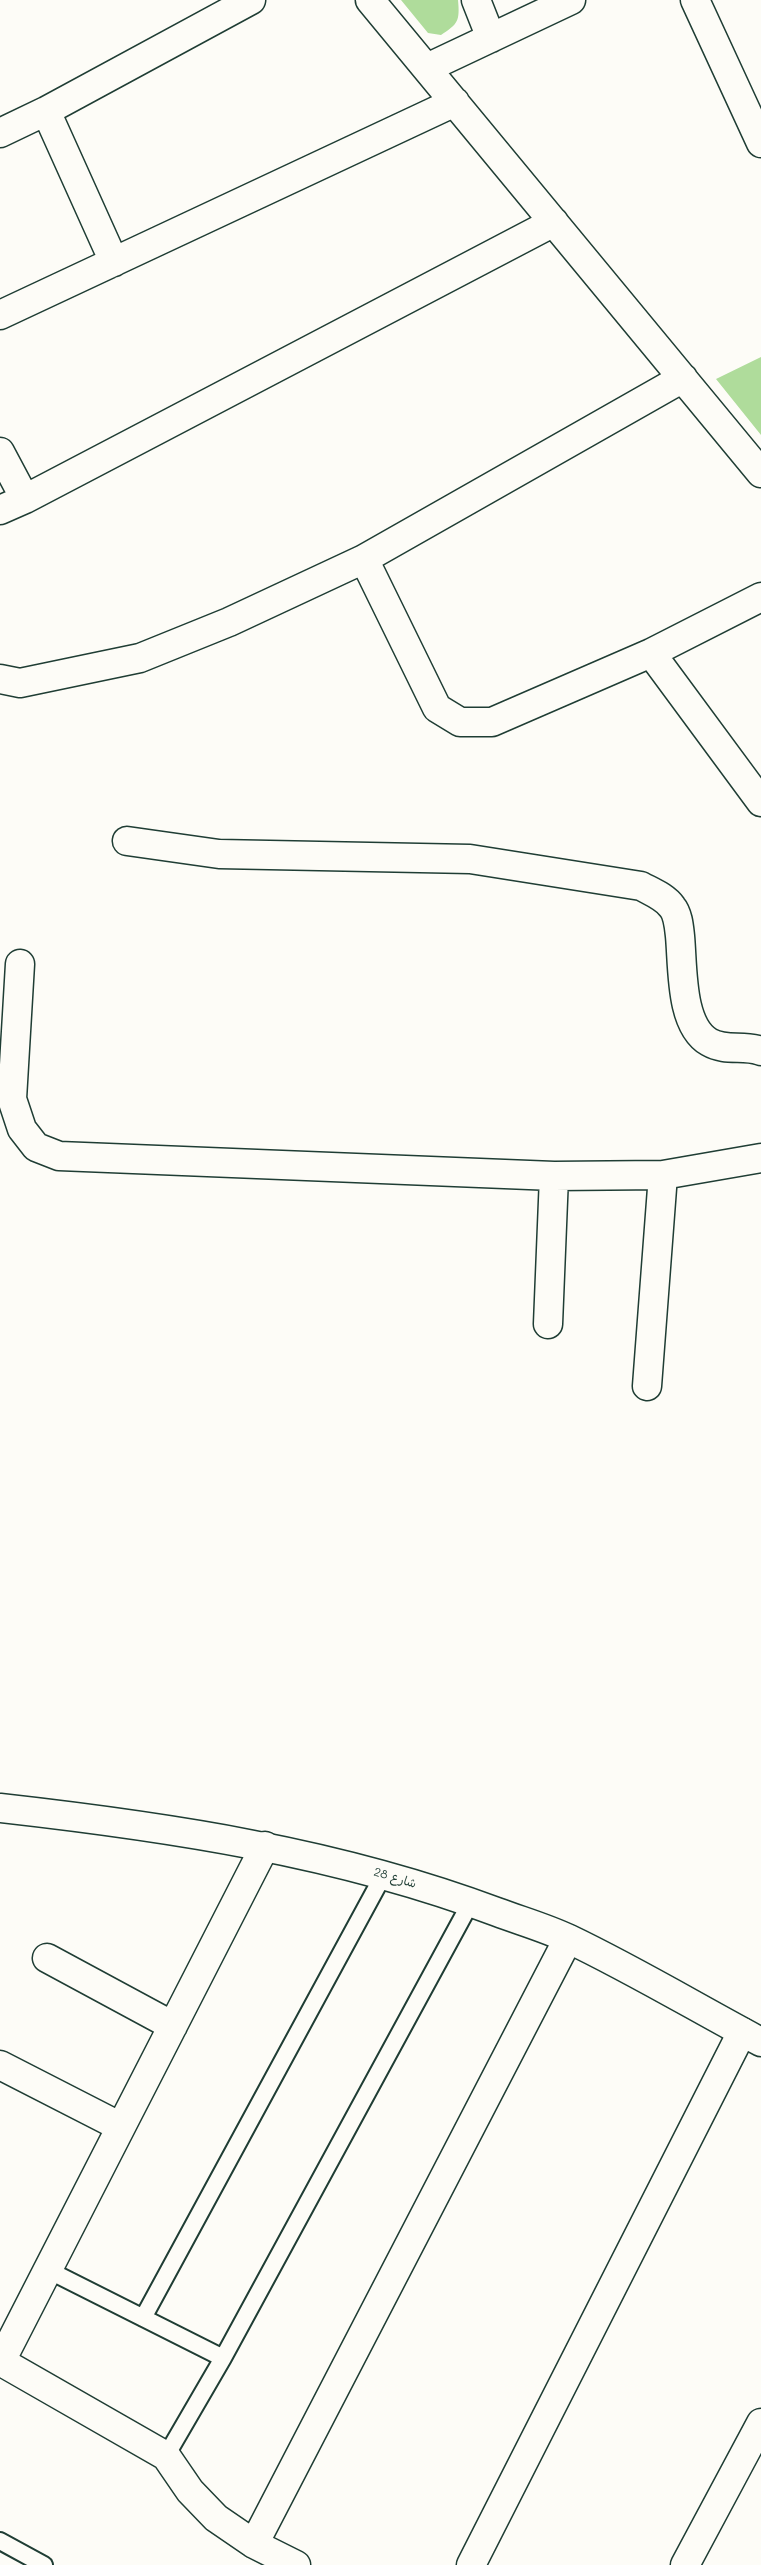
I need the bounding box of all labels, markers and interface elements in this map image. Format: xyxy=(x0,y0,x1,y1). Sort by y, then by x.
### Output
street label: شارع 28 xyxy=(372,1865,418,1891)

